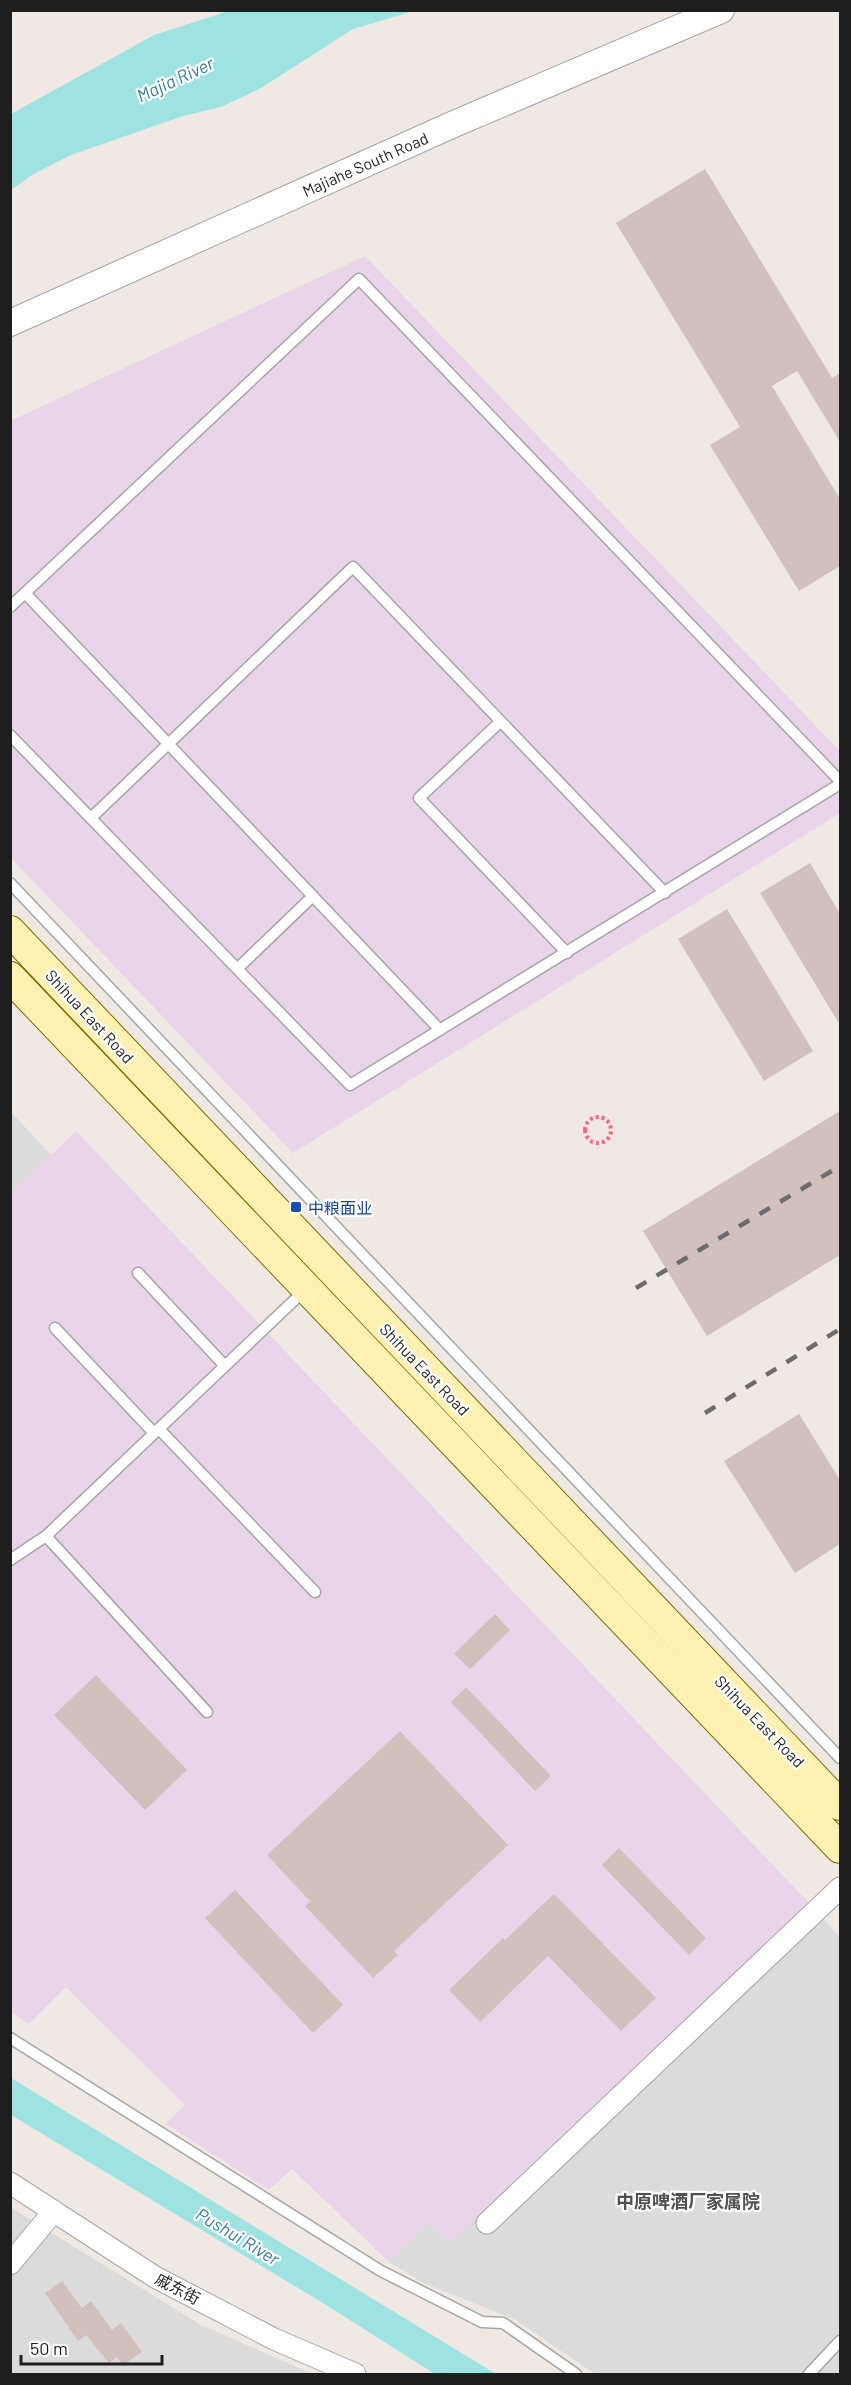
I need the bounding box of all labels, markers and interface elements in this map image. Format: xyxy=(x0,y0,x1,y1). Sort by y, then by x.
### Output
water label: Majia River xyxy=(133,51,218,106)
street label: Majiahe South Road xyxy=(299,128,431,200)
street label: Shihua East Road xyxy=(42,965,138,1067)
place label: 中粮面业 xyxy=(308,1198,372,1217)
marker: 中粮面业 xyxy=(289,1200,303,1214)
street label: Shihua East Road xyxy=(376,1319,474,1419)
street label: Shihua East Road xyxy=(711,1671,809,1771)
district label: 中原啤酒厂家属院 xyxy=(616,2190,760,2212)
water label: Pushui River xyxy=(192,2202,284,2270)
street label: 戚东街 xyxy=(152,2268,204,2308)
scale bar xyxy=(21,2328,162,2366)
text: 50 m xyxy=(30,2337,68,2359)

